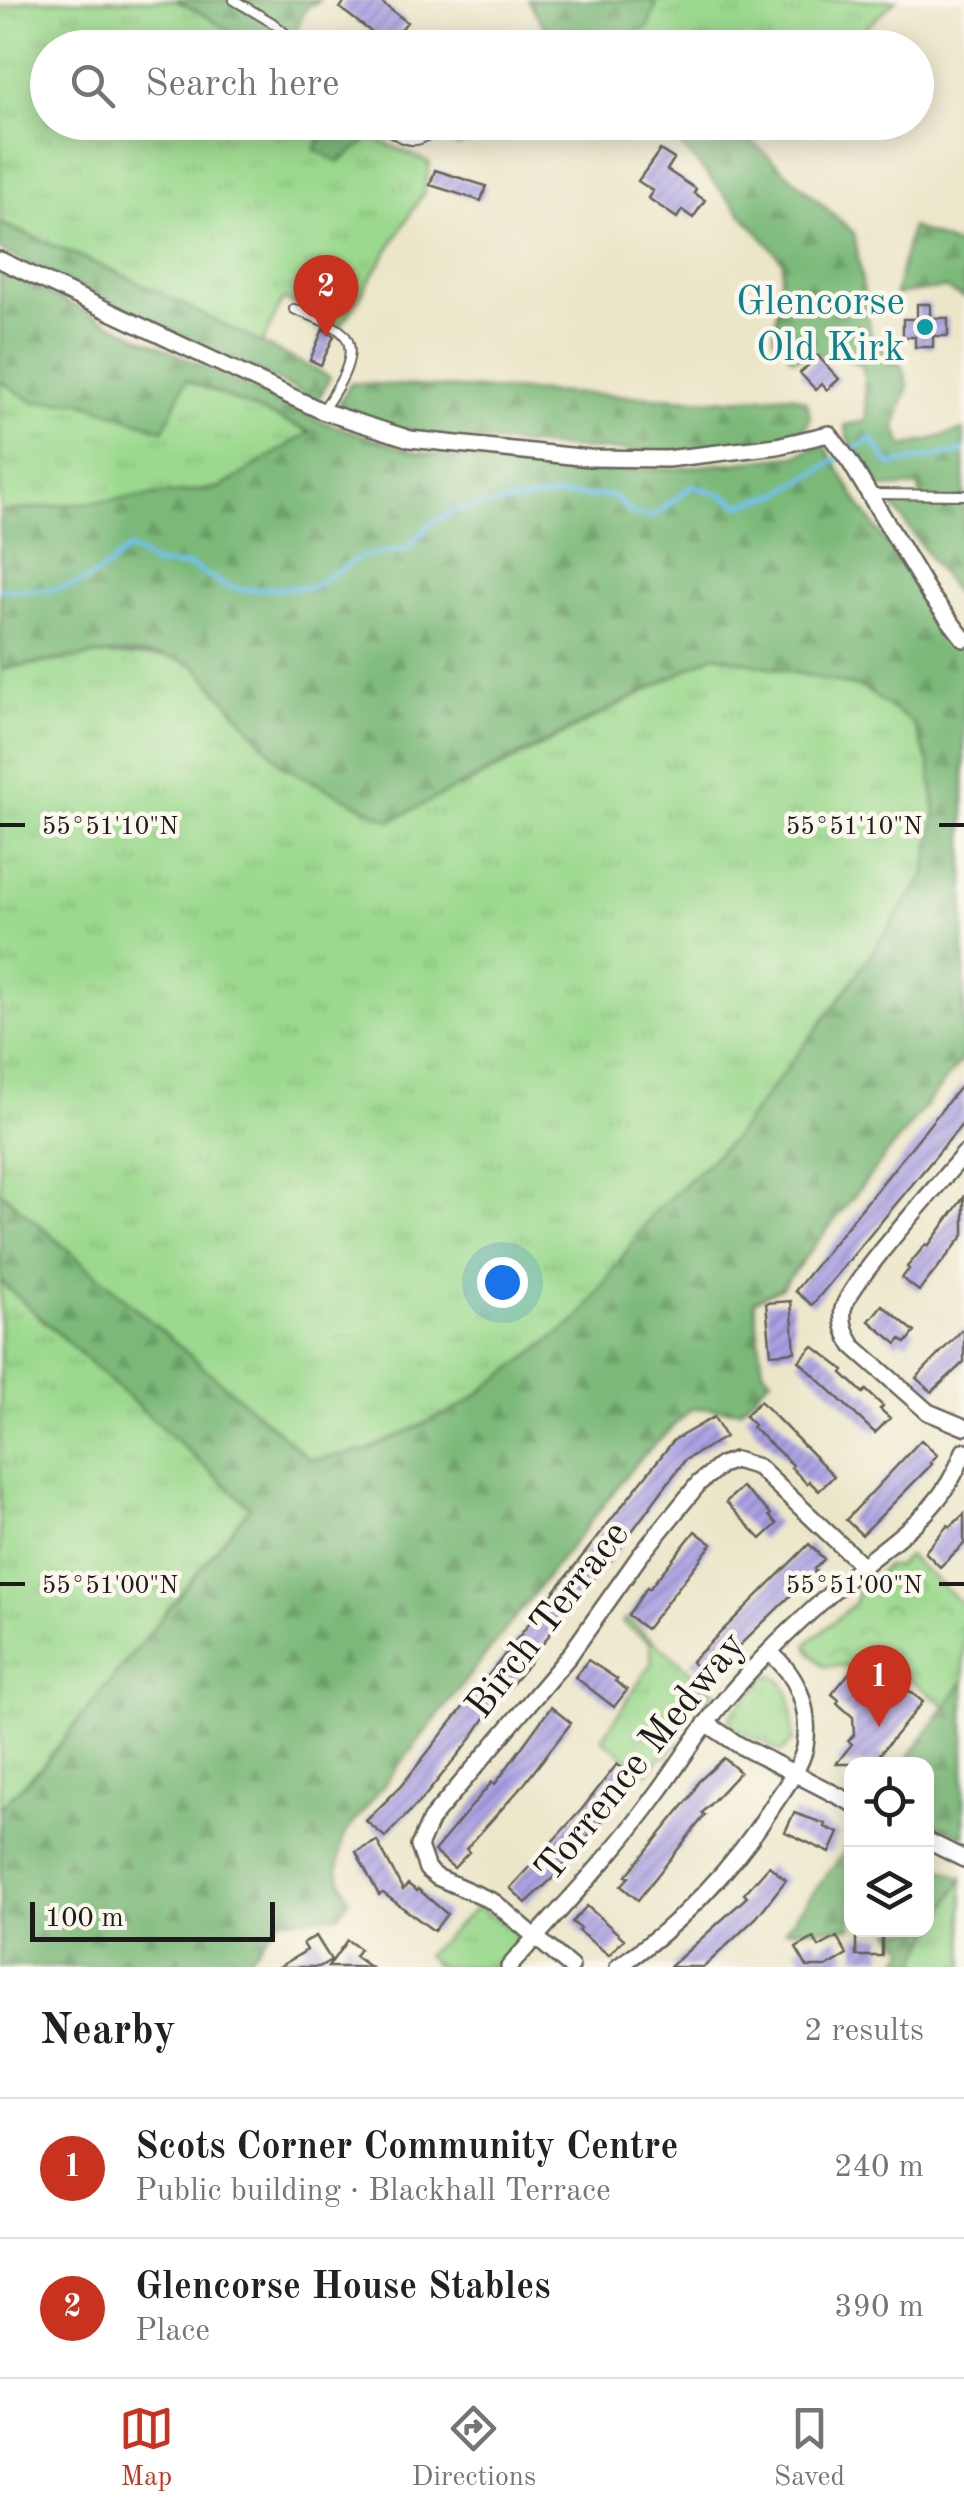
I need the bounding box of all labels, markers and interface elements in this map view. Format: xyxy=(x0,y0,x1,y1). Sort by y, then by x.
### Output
search box xyxy=(30,30,934,140)
icon: search xyxy=(65,58,120,113)
text: Search here xyxy=(145,66,340,104)
pin: 2 xyxy=(294,255,358,337)
place label: Glencorse Old Kirk xyxy=(736,284,905,370)
marker: Glencorse Old Kirk xyxy=(914,316,936,338)
text: 55°51'10"N xyxy=(42,815,178,840)
text: 55°51'10"N xyxy=(786,815,922,840)
your location xyxy=(477,1257,528,1308)
street label: Birch Terrace xyxy=(460,1515,638,1727)
text: 55°51'00"N xyxy=(42,1574,178,1599)
text: 55°51'00"N xyxy=(786,1574,922,1599)
street label: Torrence Medway xyxy=(529,1626,755,1890)
pin: 1 xyxy=(846,1644,912,1727)
map controls xyxy=(844,1757,934,1937)
button: locate xyxy=(844,1757,934,1847)
button: layers xyxy=(844,1847,934,1937)
scale bar xyxy=(30,1897,275,1942)
text: 100 m xyxy=(45,1905,124,1933)
text: Nearby xyxy=(40,2011,176,2053)
text: 2 results xyxy=(804,2016,924,2048)
text: Scots Corner Community Centre xyxy=(135,2129,678,2167)
text: 1 xyxy=(63,2152,82,2184)
text: 240 m xyxy=(834,2152,924,2184)
text: Public building · Blackhall Terrace xyxy=(135,2176,611,2208)
text: Glencorse House Stables xyxy=(135,2269,551,2307)
text: 2 xyxy=(63,2292,82,2324)
text: 390 m xyxy=(834,2292,924,2324)
text: Place xyxy=(135,2316,210,2348)
tab: Map xyxy=(119,2401,174,2496)
tab: Directions xyxy=(412,2401,536,2496)
tab: Saved xyxy=(774,2401,845,2496)

